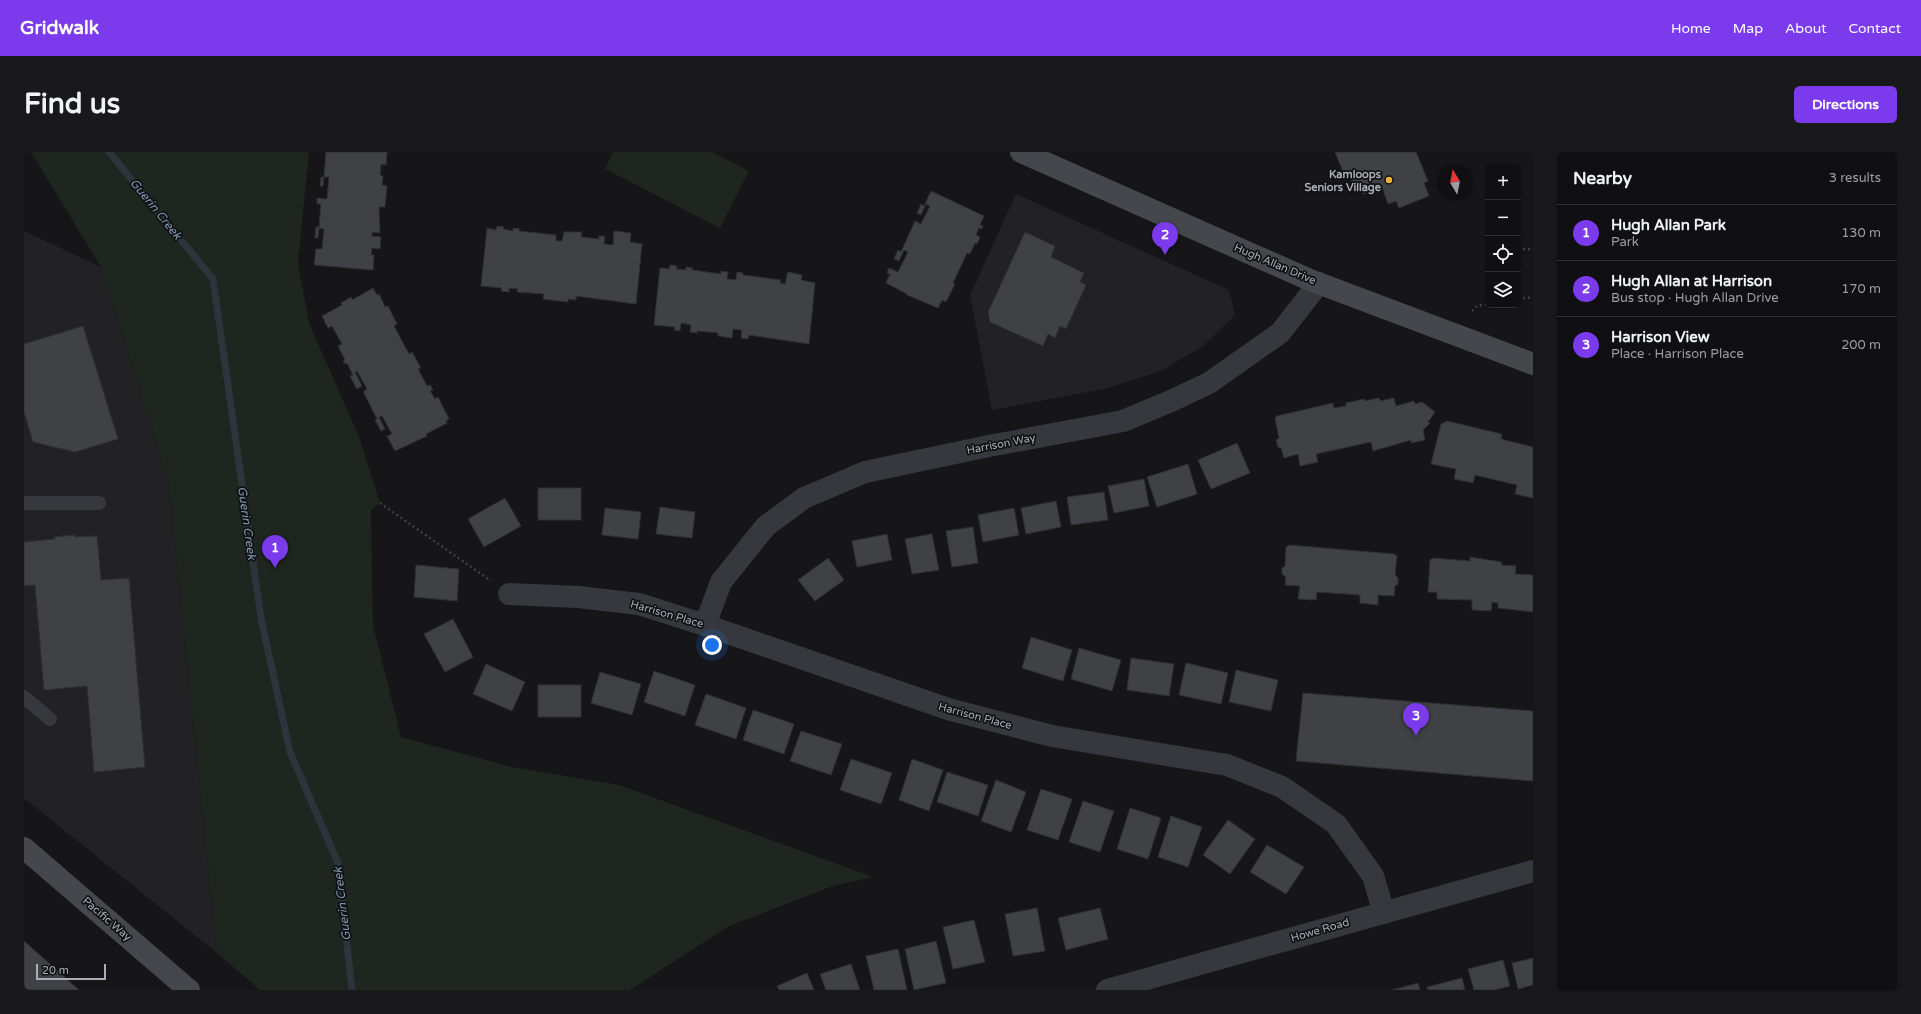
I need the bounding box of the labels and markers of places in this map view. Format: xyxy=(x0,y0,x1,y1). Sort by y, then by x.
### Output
place label: Kamloops Seniors Village xyxy=(1304,168,1382,195)
marker: Kamloops Seniors Village xyxy=(1384,175,1394,185)
pin: 2 xyxy=(1152,222,1178,255)
pin: 1 xyxy=(262,535,288,568)
pin: 3 xyxy=(1403,703,1429,736)

